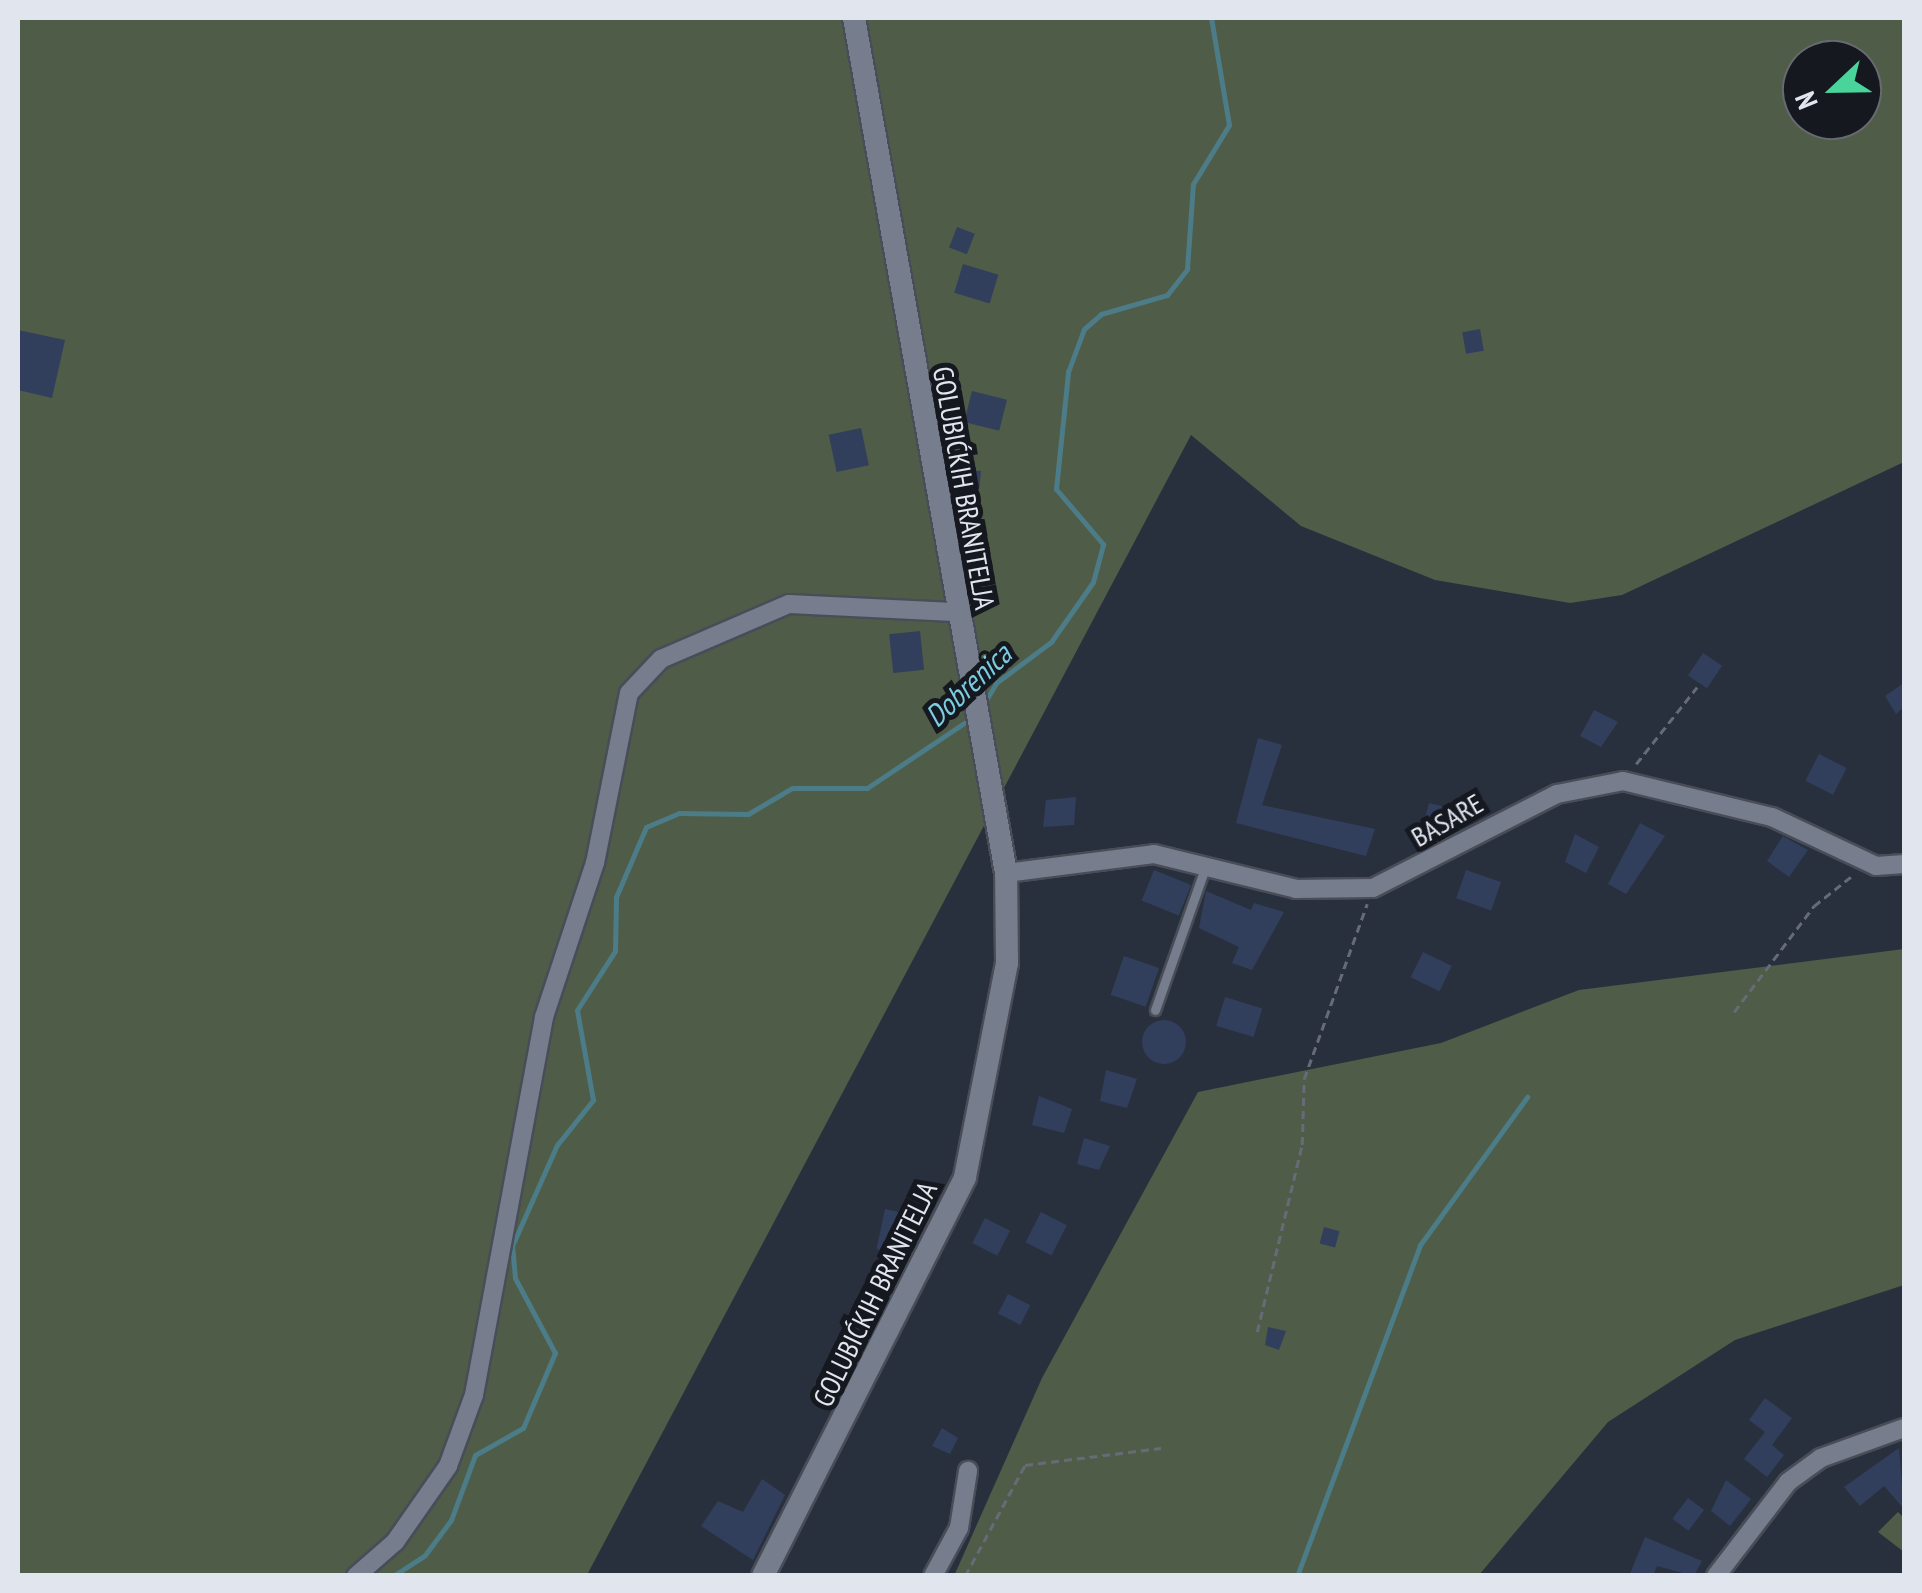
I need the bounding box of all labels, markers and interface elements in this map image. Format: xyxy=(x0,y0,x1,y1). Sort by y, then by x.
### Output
north arrow xyxy=(1782,40,1882,140)
text: N xyxy=(1786,87,1826,115)
street label: GOLUBIĆKIH BRANITELJA xyxy=(926,364,1002,612)
water label: Dobrenica xyxy=(917,636,1019,734)
street label: BASARE xyxy=(1405,786,1489,854)
street label: GOLUBIĆKIH BRANITELJA xyxy=(806,1176,944,1412)

